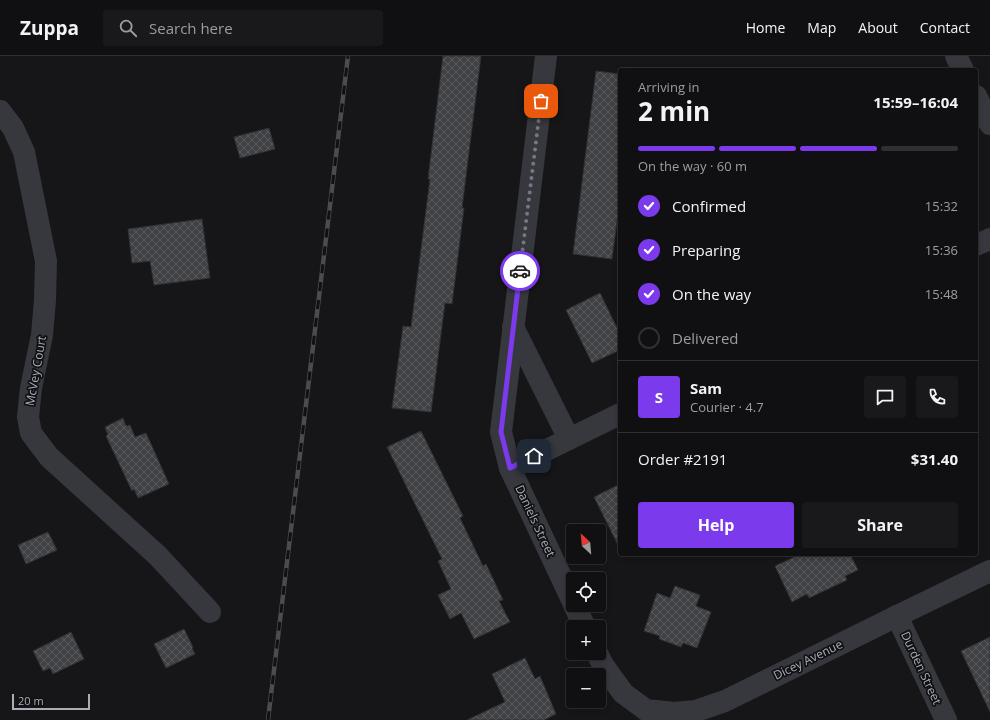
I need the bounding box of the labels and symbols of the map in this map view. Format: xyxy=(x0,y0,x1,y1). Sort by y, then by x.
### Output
pin xyxy=(524,84,558,118)
courier xyxy=(500,251,540,291)
street label: McVey Court xyxy=(21,335,50,407)
pin xyxy=(517,439,551,473)
street label: Daniels Street xyxy=(511,482,560,560)
north arrow xyxy=(566,524,606,564)
street label: Durden Street xyxy=(897,628,946,707)
street label: Dicey Avenue xyxy=(770,635,845,684)
scale bar xyxy=(12,692,90,711)

